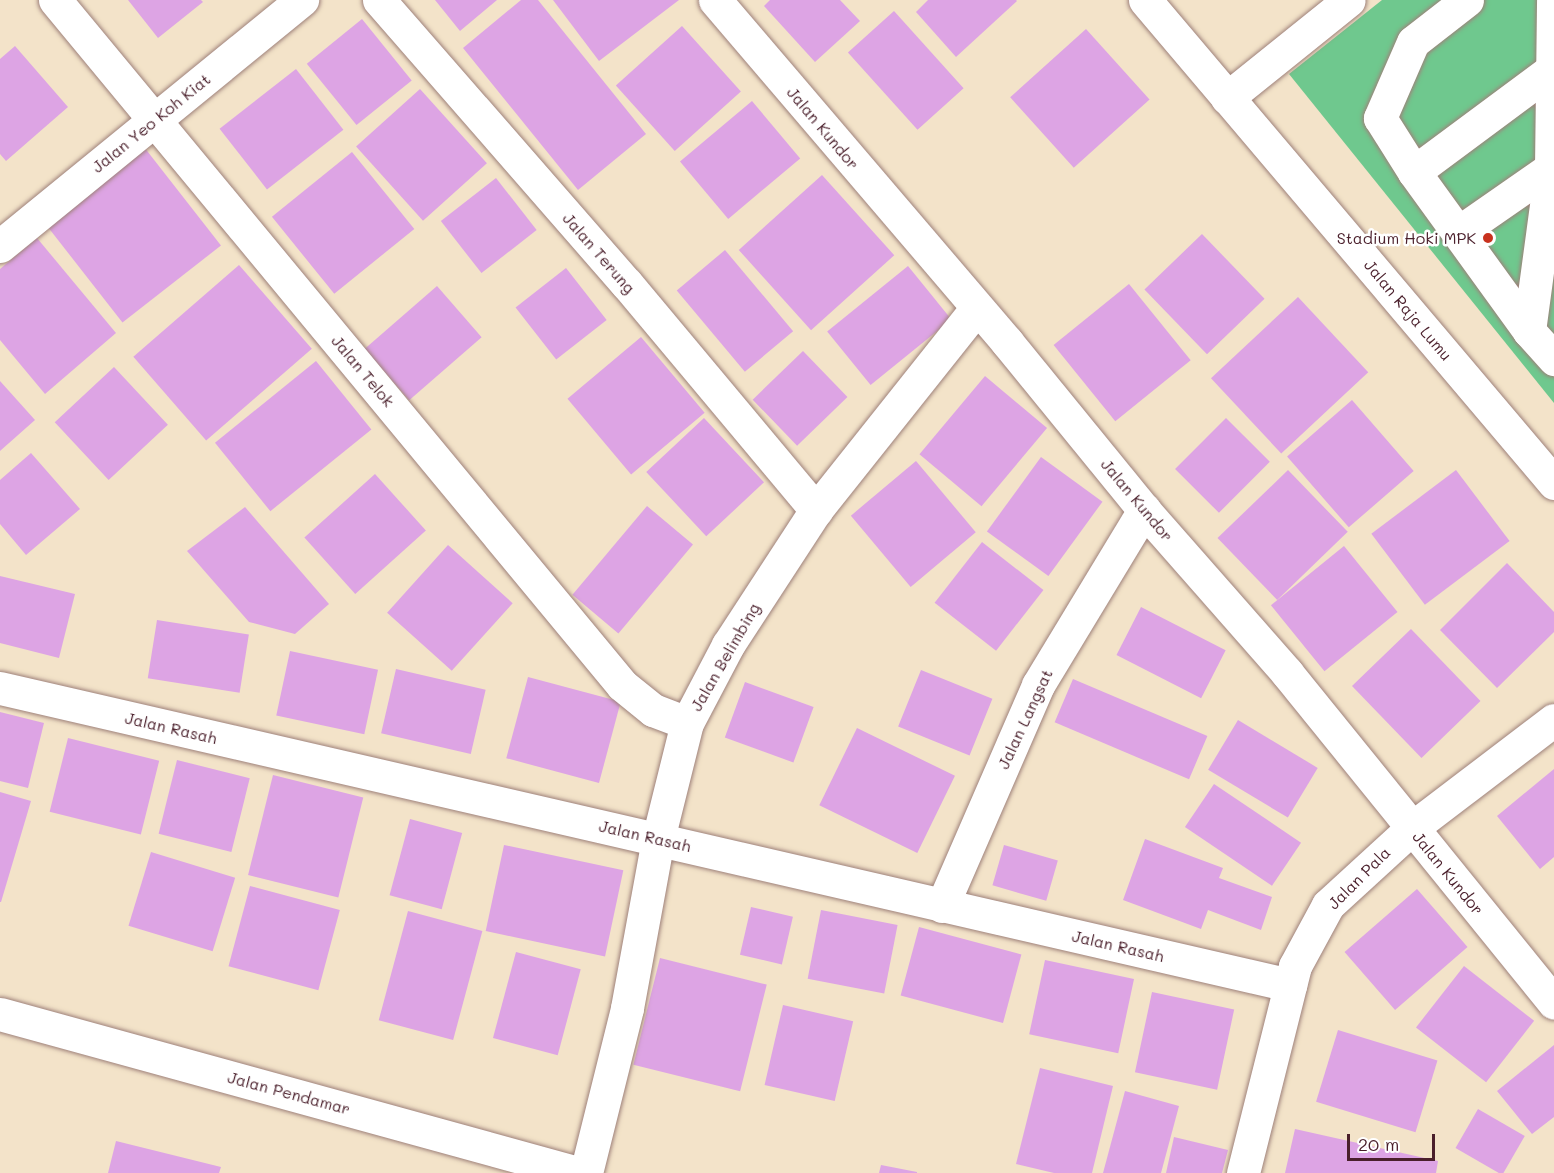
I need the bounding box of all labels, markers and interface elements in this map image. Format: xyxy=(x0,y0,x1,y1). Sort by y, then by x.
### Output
street label: Jalan Yeo Koh Kiat xyxy=(88,69,214,177)
street label: Jalan Kundor xyxy=(783,83,863,173)
street label: Jalan Terung xyxy=(559,209,639,297)
place label: Stadium Hoki MPK xyxy=(1337,228,1476,248)
marker: Stadium Hoki MPK xyxy=(1481,231,1495,245)
street label: Jalan Raja Lumu xyxy=(1360,256,1456,364)
street label: Jalan Telok xyxy=(328,331,398,411)
street label: Jalan Kundor xyxy=(1097,455,1177,545)
street label: Jalan Belimbing xyxy=(686,600,764,714)
street label: Jalan Langsat xyxy=(993,666,1057,772)
street label: Jalan Rasah xyxy=(123,708,219,748)
street label: Jalan Rasah xyxy=(597,816,693,856)
street label: Jalan Kundor xyxy=(1409,827,1487,919)
street label: Jalan Pala xyxy=(1324,843,1394,913)
street label: Jalan Rasah xyxy=(1070,926,1166,966)
street label: Jalan Pendamar xyxy=(226,1067,352,1119)
scale bar xyxy=(1350,1122,1438,1160)
text: 20 m xyxy=(1358,1132,1399,1156)

